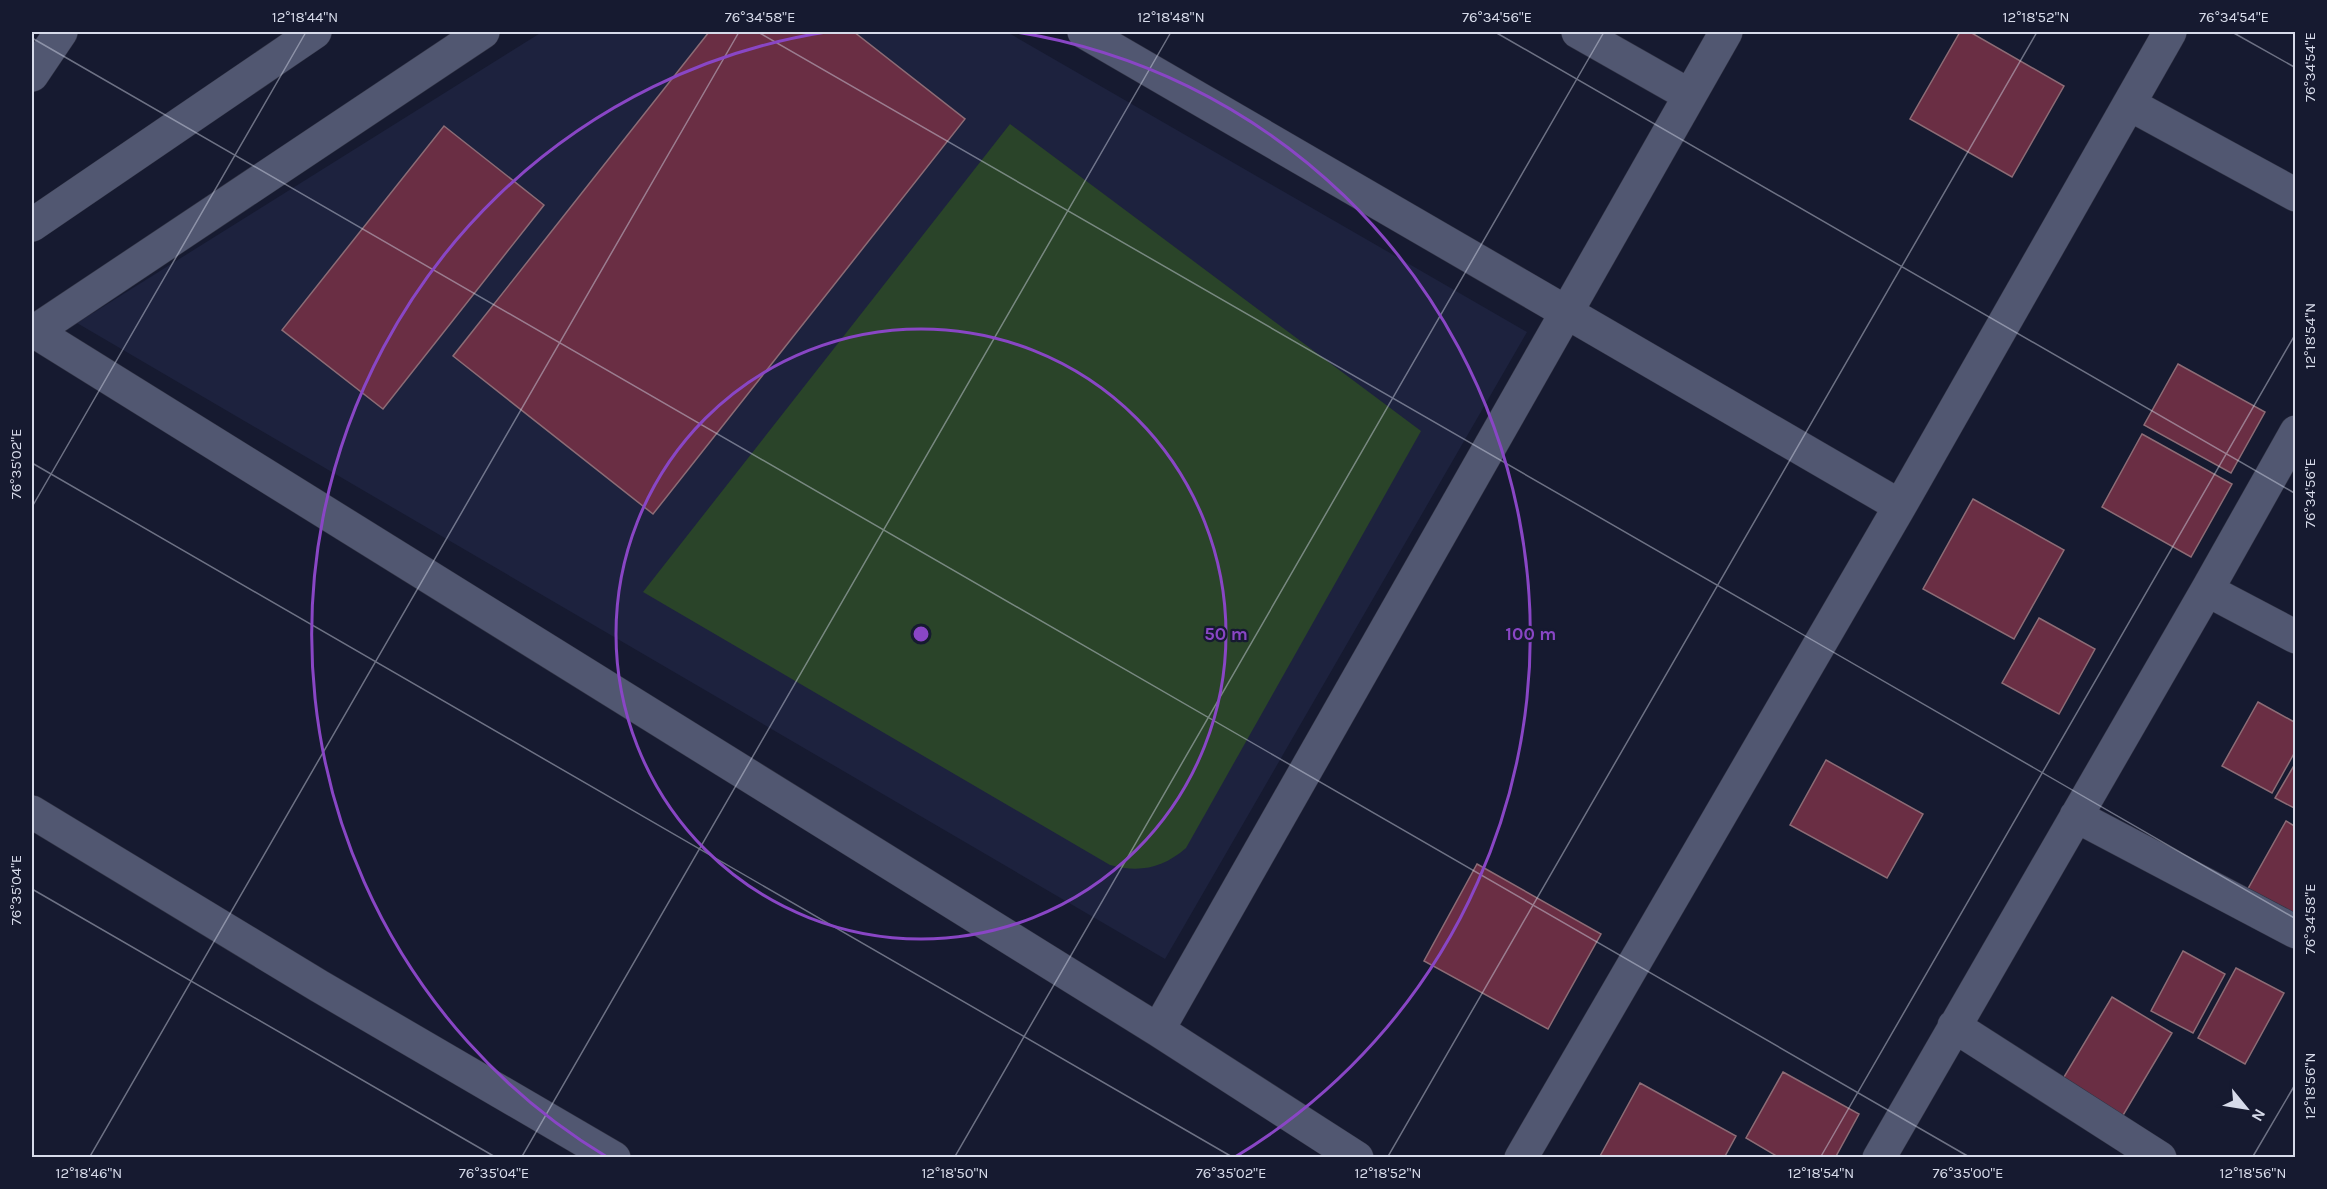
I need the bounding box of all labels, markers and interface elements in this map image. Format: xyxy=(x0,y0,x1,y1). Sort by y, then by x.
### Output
text: 12°18'44"N xyxy=(272,8,338,26)
text: 76°34'58"E xyxy=(725,8,795,26)
text: 12°18'48"N xyxy=(1137,8,1205,26)
text: 76°34'56"E xyxy=(1462,8,1532,26)
text: 12°18'52"N xyxy=(2003,8,2069,26)
text: 76°34'54"E xyxy=(2199,8,2269,26)
text: 76°34'54"E xyxy=(2301,32,2319,102)
text: 12°18'54"N xyxy=(2301,303,2319,369)
text: 76°35'02"E xyxy=(7,429,25,499)
text: 76°34'56"E xyxy=(2301,458,2319,528)
text: 50 m xyxy=(1204,623,1248,645)
text: 100 m xyxy=(1506,623,1556,645)
centre of rings xyxy=(911,624,931,644)
text: 76°35'04"E xyxy=(7,855,25,925)
text: 76°34'58"E xyxy=(2301,884,2319,954)
text: 12°18'56"N xyxy=(2301,1053,2319,1119)
north arrow xyxy=(2216,1078,2276,1138)
text: N xyxy=(2247,1106,2270,1125)
text: 12°18'46"N xyxy=(56,1164,122,1182)
text: 76°35'04"E xyxy=(459,1164,529,1182)
text: 12°18'50"N xyxy=(921,1164,989,1182)
text: 76°35'02"E xyxy=(1196,1164,1266,1182)
text: 12°18'52"N xyxy=(1355,1164,1421,1182)
text: 12°18'54"N xyxy=(1788,1164,1854,1182)
text: 76°35'00"E xyxy=(1933,1164,2003,1182)
text: 12°18'56"N xyxy=(2220,1164,2286,1182)

